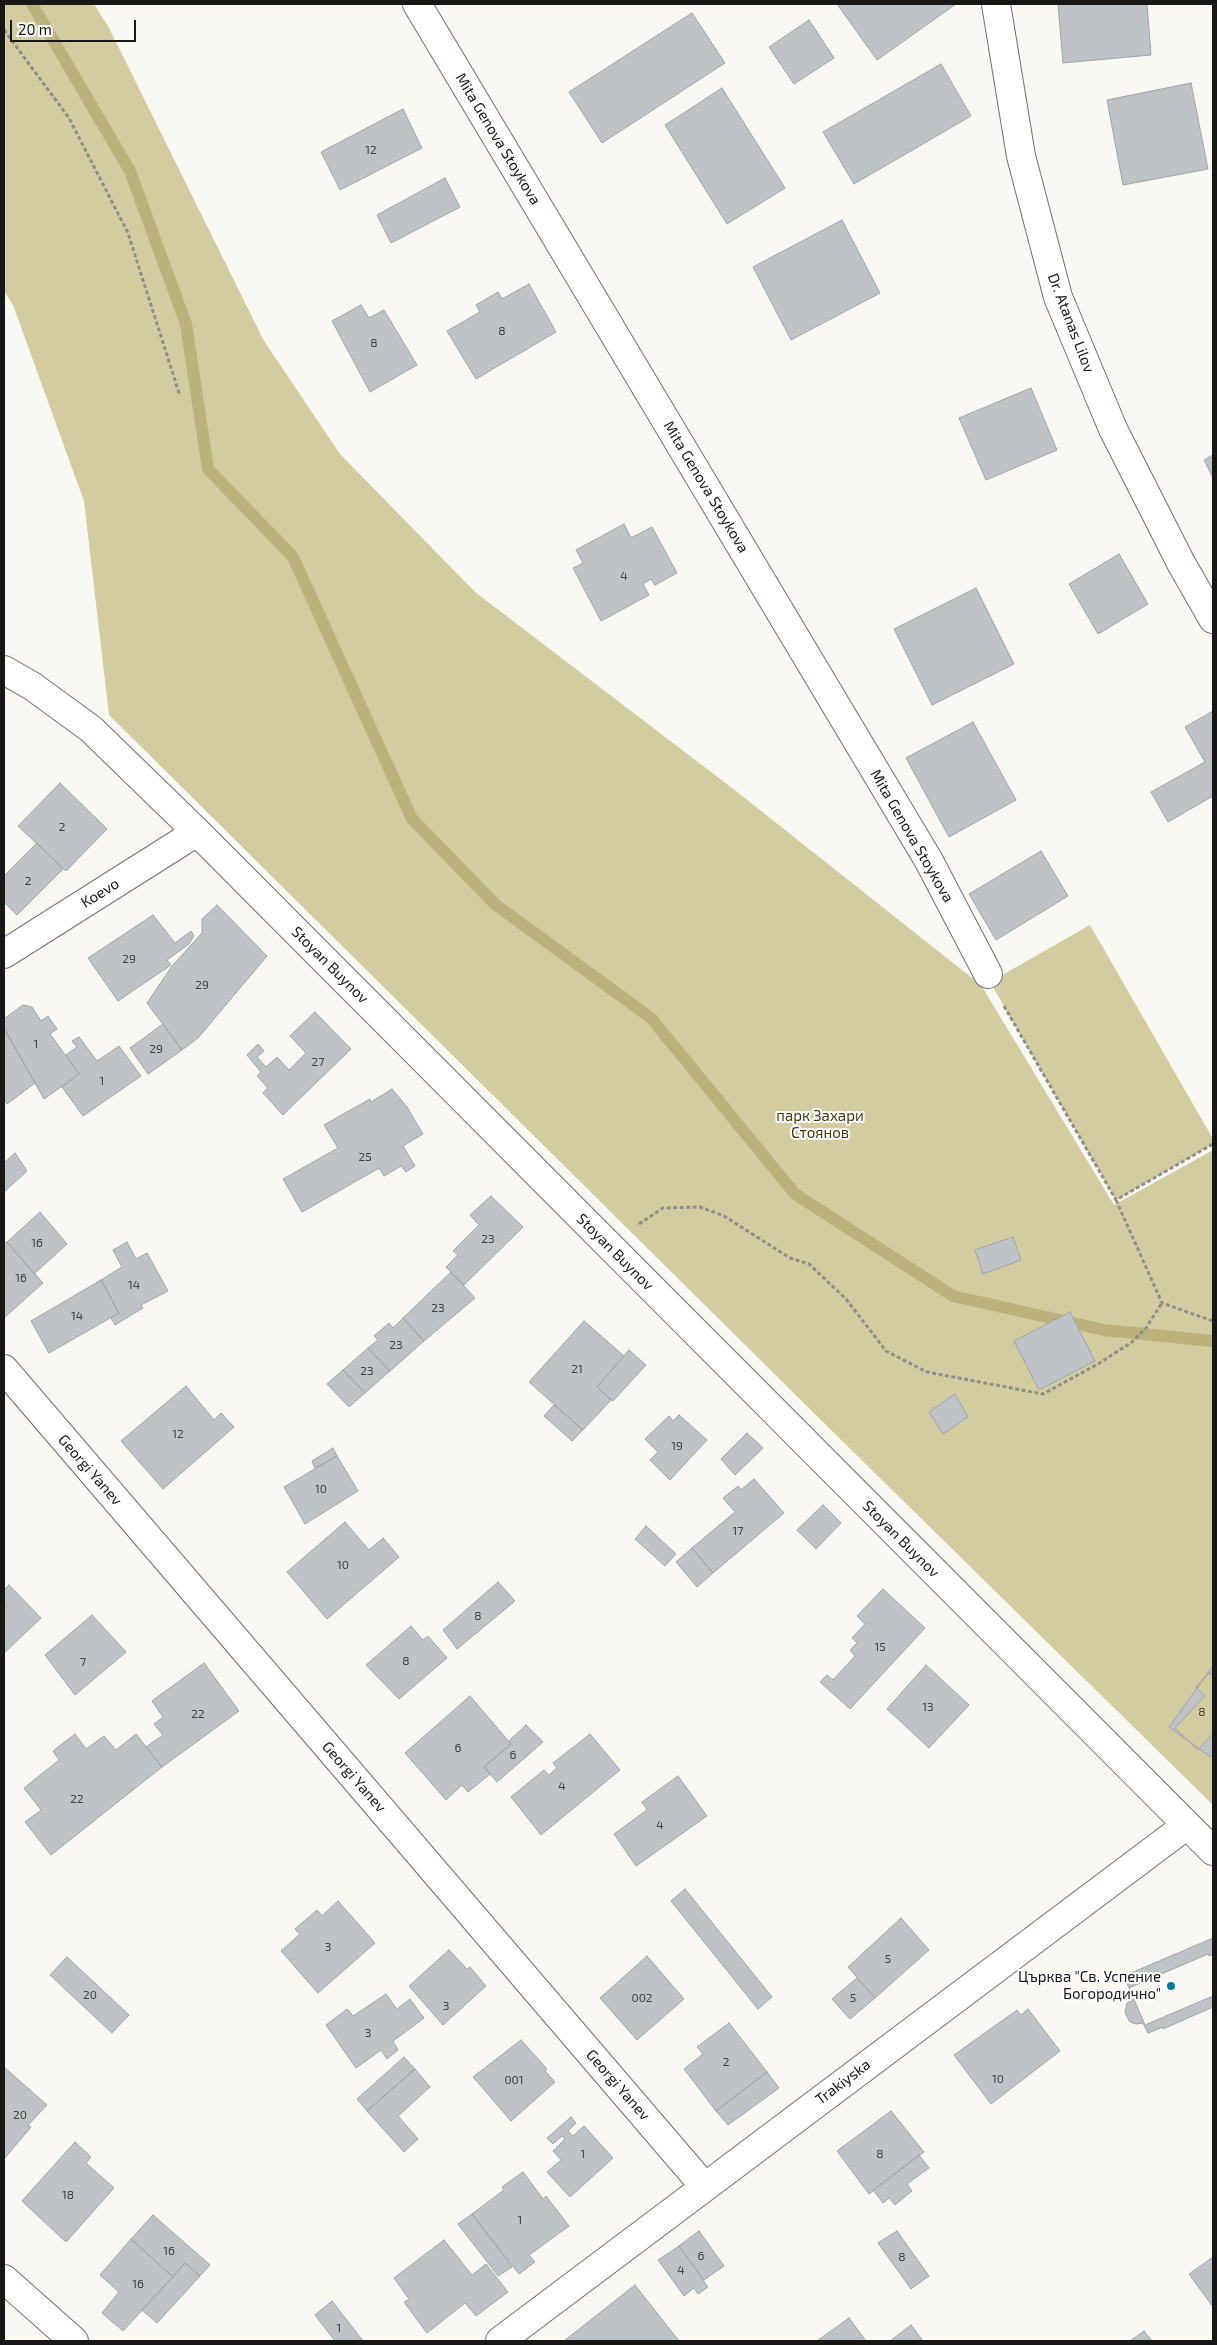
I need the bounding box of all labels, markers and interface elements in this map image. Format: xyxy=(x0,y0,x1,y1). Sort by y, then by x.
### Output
scale bar xyxy=(12,10,139,42)
text: 20 m xyxy=(18,20,52,38)
street label: Mita Genova Stoykova xyxy=(452,70,544,208)
house number: 12 xyxy=(365,143,377,157)
street label: Dr. Atanas Lilov xyxy=(1044,271,1098,375)
house number: 8 xyxy=(498,324,506,338)
house number: 8 xyxy=(370,336,378,350)
street label: Mita Genova Stoykova xyxy=(660,418,752,556)
house number: 4 xyxy=(620,569,628,583)
street label: Mita Genova Stoykova xyxy=(867,766,957,906)
house number: 2 xyxy=(59,820,65,834)
house number: 2 xyxy=(25,874,31,888)
street label: Koevo xyxy=(78,874,122,912)
street label: Stoyan Buynov xyxy=(288,923,372,1007)
house number: 29 xyxy=(122,952,136,966)
house number: 29 xyxy=(195,978,209,992)
house number: 1 xyxy=(34,1037,38,1051)
house number: 29 xyxy=(149,1042,163,1056)
house number: 27 xyxy=(312,1055,324,1069)
house number: 1 xyxy=(100,1074,104,1088)
park label: парк Захари Стоянов xyxy=(776,1107,864,1142)
house number: 25 xyxy=(358,1150,372,1164)
street label: Stoyan Buynov xyxy=(573,1210,657,1294)
house number: 23 xyxy=(481,1232,495,1246)
house number: 16 xyxy=(31,1236,43,1250)
house number: 16 xyxy=(15,1271,27,1285)
house number: 14 xyxy=(128,1278,140,1292)
house number: 23 xyxy=(431,1301,445,1315)
house number: 14 xyxy=(71,1309,83,1323)
house number: 23 xyxy=(389,1338,403,1352)
house number: 21 xyxy=(571,1362,583,1376)
house number: 23 xyxy=(360,1364,374,1378)
house number: 12 xyxy=(172,1427,184,1441)
street label: Georgi Yanev xyxy=(54,1431,126,1509)
house number: 19 xyxy=(671,1439,683,1453)
house number: 10 xyxy=(315,1482,327,1496)
street label: Stoyan Buynov xyxy=(859,1497,943,1581)
house number: 17 xyxy=(733,1524,743,1538)
house number: 10 xyxy=(337,1558,349,1572)
house number: 8 xyxy=(474,1609,482,1623)
house number: 15 xyxy=(874,1640,886,1654)
house number: 8 xyxy=(402,1654,410,1668)
house number: 7 xyxy=(80,1655,86,1669)
house number: 13 xyxy=(922,1700,934,1714)
house number: 8 xyxy=(1198,1705,1206,1719)
house number: 22 xyxy=(191,1707,205,1721)
street label: Georgi Yanev xyxy=(318,1738,390,1816)
house number: 6 xyxy=(455,1741,461,1755)
house number: 6 xyxy=(510,1748,516,1762)
house number: 4 xyxy=(558,1779,566,1793)
house number: 22 xyxy=(70,1792,84,1806)
house number: 4 xyxy=(656,1818,664,1832)
house number: 3 xyxy=(325,1940,331,1954)
house number: 5 xyxy=(885,1952,891,1966)
place label: Църква "Св. Успение Богородично" xyxy=(1018,1968,1161,2003)
marker: Църква "Св. Успение Богородично" xyxy=(1165,1980,1177,1992)
house number: 20 xyxy=(83,1988,97,2002)
house number: 002 xyxy=(631,1991,653,2005)
house number: 5 xyxy=(850,1991,856,2005)
house number: 3 xyxy=(443,1999,449,2013)
house number: 3 xyxy=(365,2026,371,2040)
street label: Georgi Yanev xyxy=(582,2046,654,2124)
house number: 2 xyxy=(723,2055,729,2069)
street label: Trakiyska xyxy=(812,2055,874,2109)
house number: 10 xyxy=(992,2072,1004,2086)
house number: 001 xyxy=(504,2073,524,2087)
house number: 20 xyxy=(13,2108,27,2122)
house number: 1 xyxy=(581,2147,585,2161)
house number: 8 xyxy=(876,2147,884,2161)
house number: 18 xyxy=(62,2188,74,2202)
house number: 1 xyxy=(518,2213,522,2227)
house number: 16 xyxy=(163,2244,175,2258)
house number: 6 xyxy=(698,2249,704,2263)
house number: 8 xyxy=(898,2250,906,2264)
house number: 4 xyxy=(677,2263,685,2277)
house number: 16 xyxy=(132,2277,144,2291)
house number: 1 xyxy=(337,2321,341,2335)

